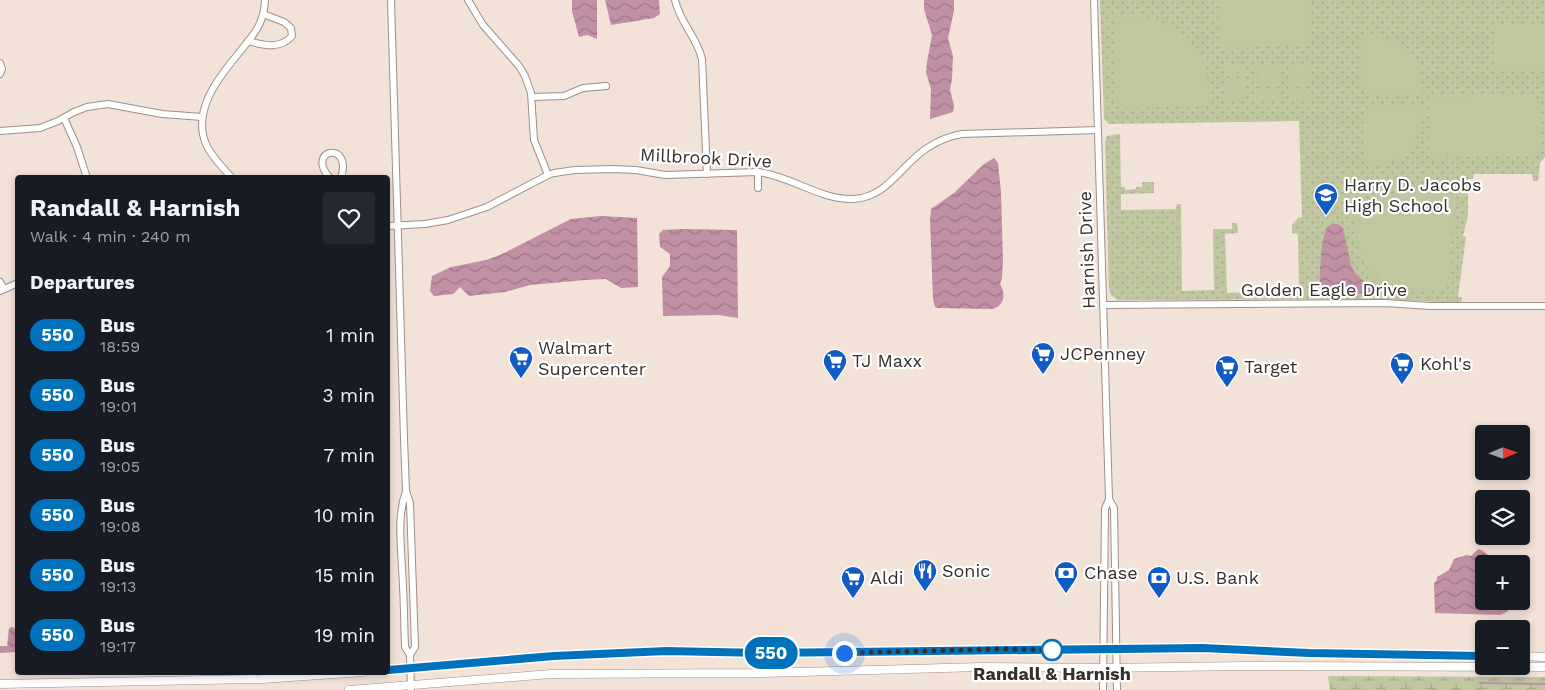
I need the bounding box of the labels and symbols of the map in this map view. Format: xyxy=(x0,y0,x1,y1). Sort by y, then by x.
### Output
street label: Millbrook Drive xyxy=(640,144,772,171)
place label: Harry D. Jacobs High School xyxy=(1344,174,1482,216)
school or university icon: Harry D. Jacobs High School xyxy=(1313,182,1339,216)
street label: Harnish Drive xyxy=(1074,191,1099,309)
street label: Golden Eagle Drive xyxy=(1241,279,1407,300)
place label: Walmart Supercenter xyxy=(538,337,646,379)
supermarket icon: JCPenney xyxy=(1030,341,1056,375)
place label: JCPenney xyxy=(1060,343,1146,364)
supermarket icon: Walmart Supercenter xyxy=(508,345,534,379)
supermarket icon: TJ Maxx xyxy=(822,348,848,382)
place label: TJ Maxx xyxy=(852,350,922,371)
supermarket icon: Kohl's xyxy=(1389,351,1415,385)
place label: Kohl's xyxy=(1420,353,1472,374)
supermarket icon: Target xyxy=(1214,354,1240,388)
place label: Target xyxy=(1244,356,1298,377)
north arrow xyxy=(1475,425,1530,480)
restaurant icon: Sonic xyxy=(912,558,938,592)
place label: Sonic xyxy=(942,560,990,581)
bank icon: Chase xyxy=(1053,560,1079,594)
place label: Chase xyxy=(1084,562,1138,583)
supermarket icon: Aldi xyxy=(840,565,866,599)
bank icon: U.S. Bank xyxy=(1146,565,1172,599)
place label: Aldi xyxy=(870,567,903,588)
place label: U.S. Bank xyxy=(1176,567,1259,588)
line badge: 550 xyxy=(742,637,800,669)
marker: Randall & Harnish xyxy=(1041,639,1063,661)
your location xyxy=(832,641,857,666)
place label: Randall & Harnish xyxy=(973,663,1131,684)

